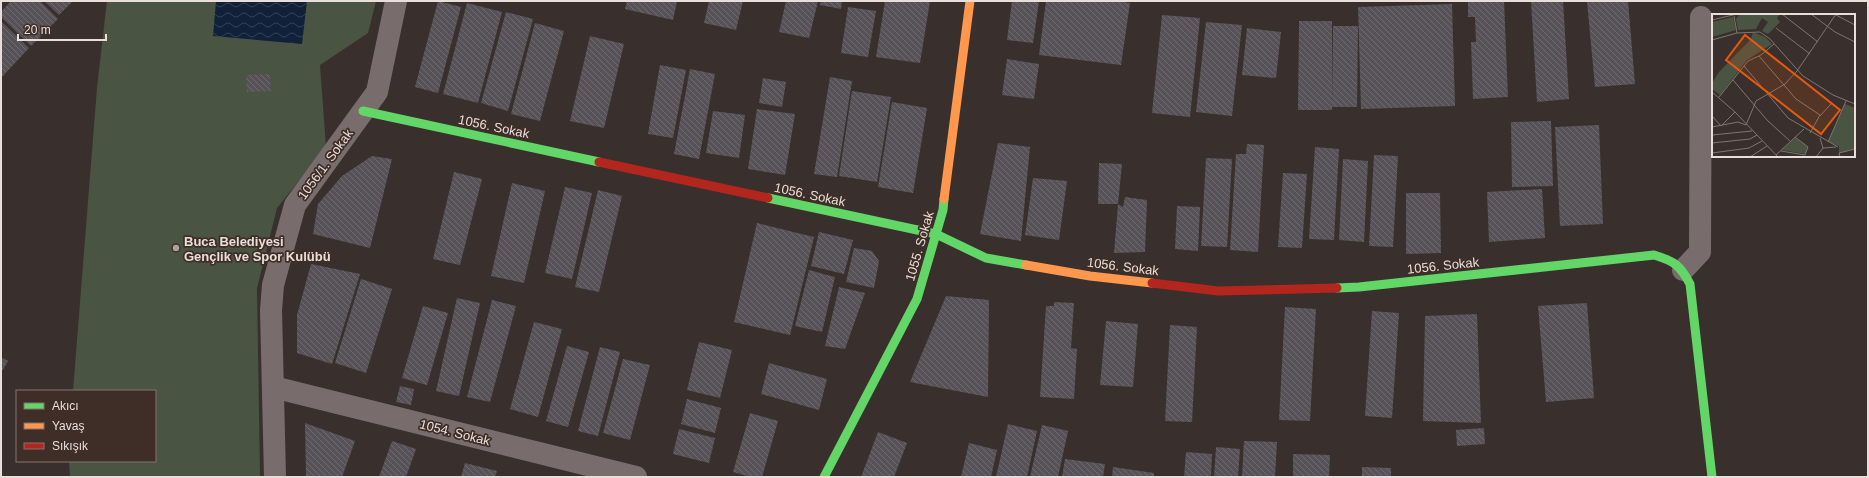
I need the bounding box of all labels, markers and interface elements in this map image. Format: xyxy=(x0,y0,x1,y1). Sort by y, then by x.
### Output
inset map xyxy=(1712,14,1855,157)
scale bar xyxy=(18,16,106,42)
text: 20 m xyxy=(24,23,51,37)
street label: 1056. Sokak xyxy=(457,112,531,141)
street label: 1056/1. Sokak xyxy=(295,126,356,202)
street label: 1056. Sokak xyxy=(773,180,847,209)
street label: 1055. Sokak xyxy=(902,209,937,283)
place label: Buca Belediyesi Gençlik ve Spor Kulübü xyxy=(184,234,331,264)
marker: Buca Belediyesi Gençlik ve Spor Kulübü xyxy=(171,243,181,253)
street label: 1056. Sokak xyxy=(1406,254,1480,277)
street label: 1056. Sokak xyxy=(1086,255,1160,278)
legend xyxy=(16,390,156,462)
text: Akıcı xyxy=(52,399,79,413)
street label: 1054. Sokak xyxy=(418,416,492,449)
text: Yavaş xyxy=(52,419,84,433)
text: Sıkışık xyxy=(52,439,89,453)

